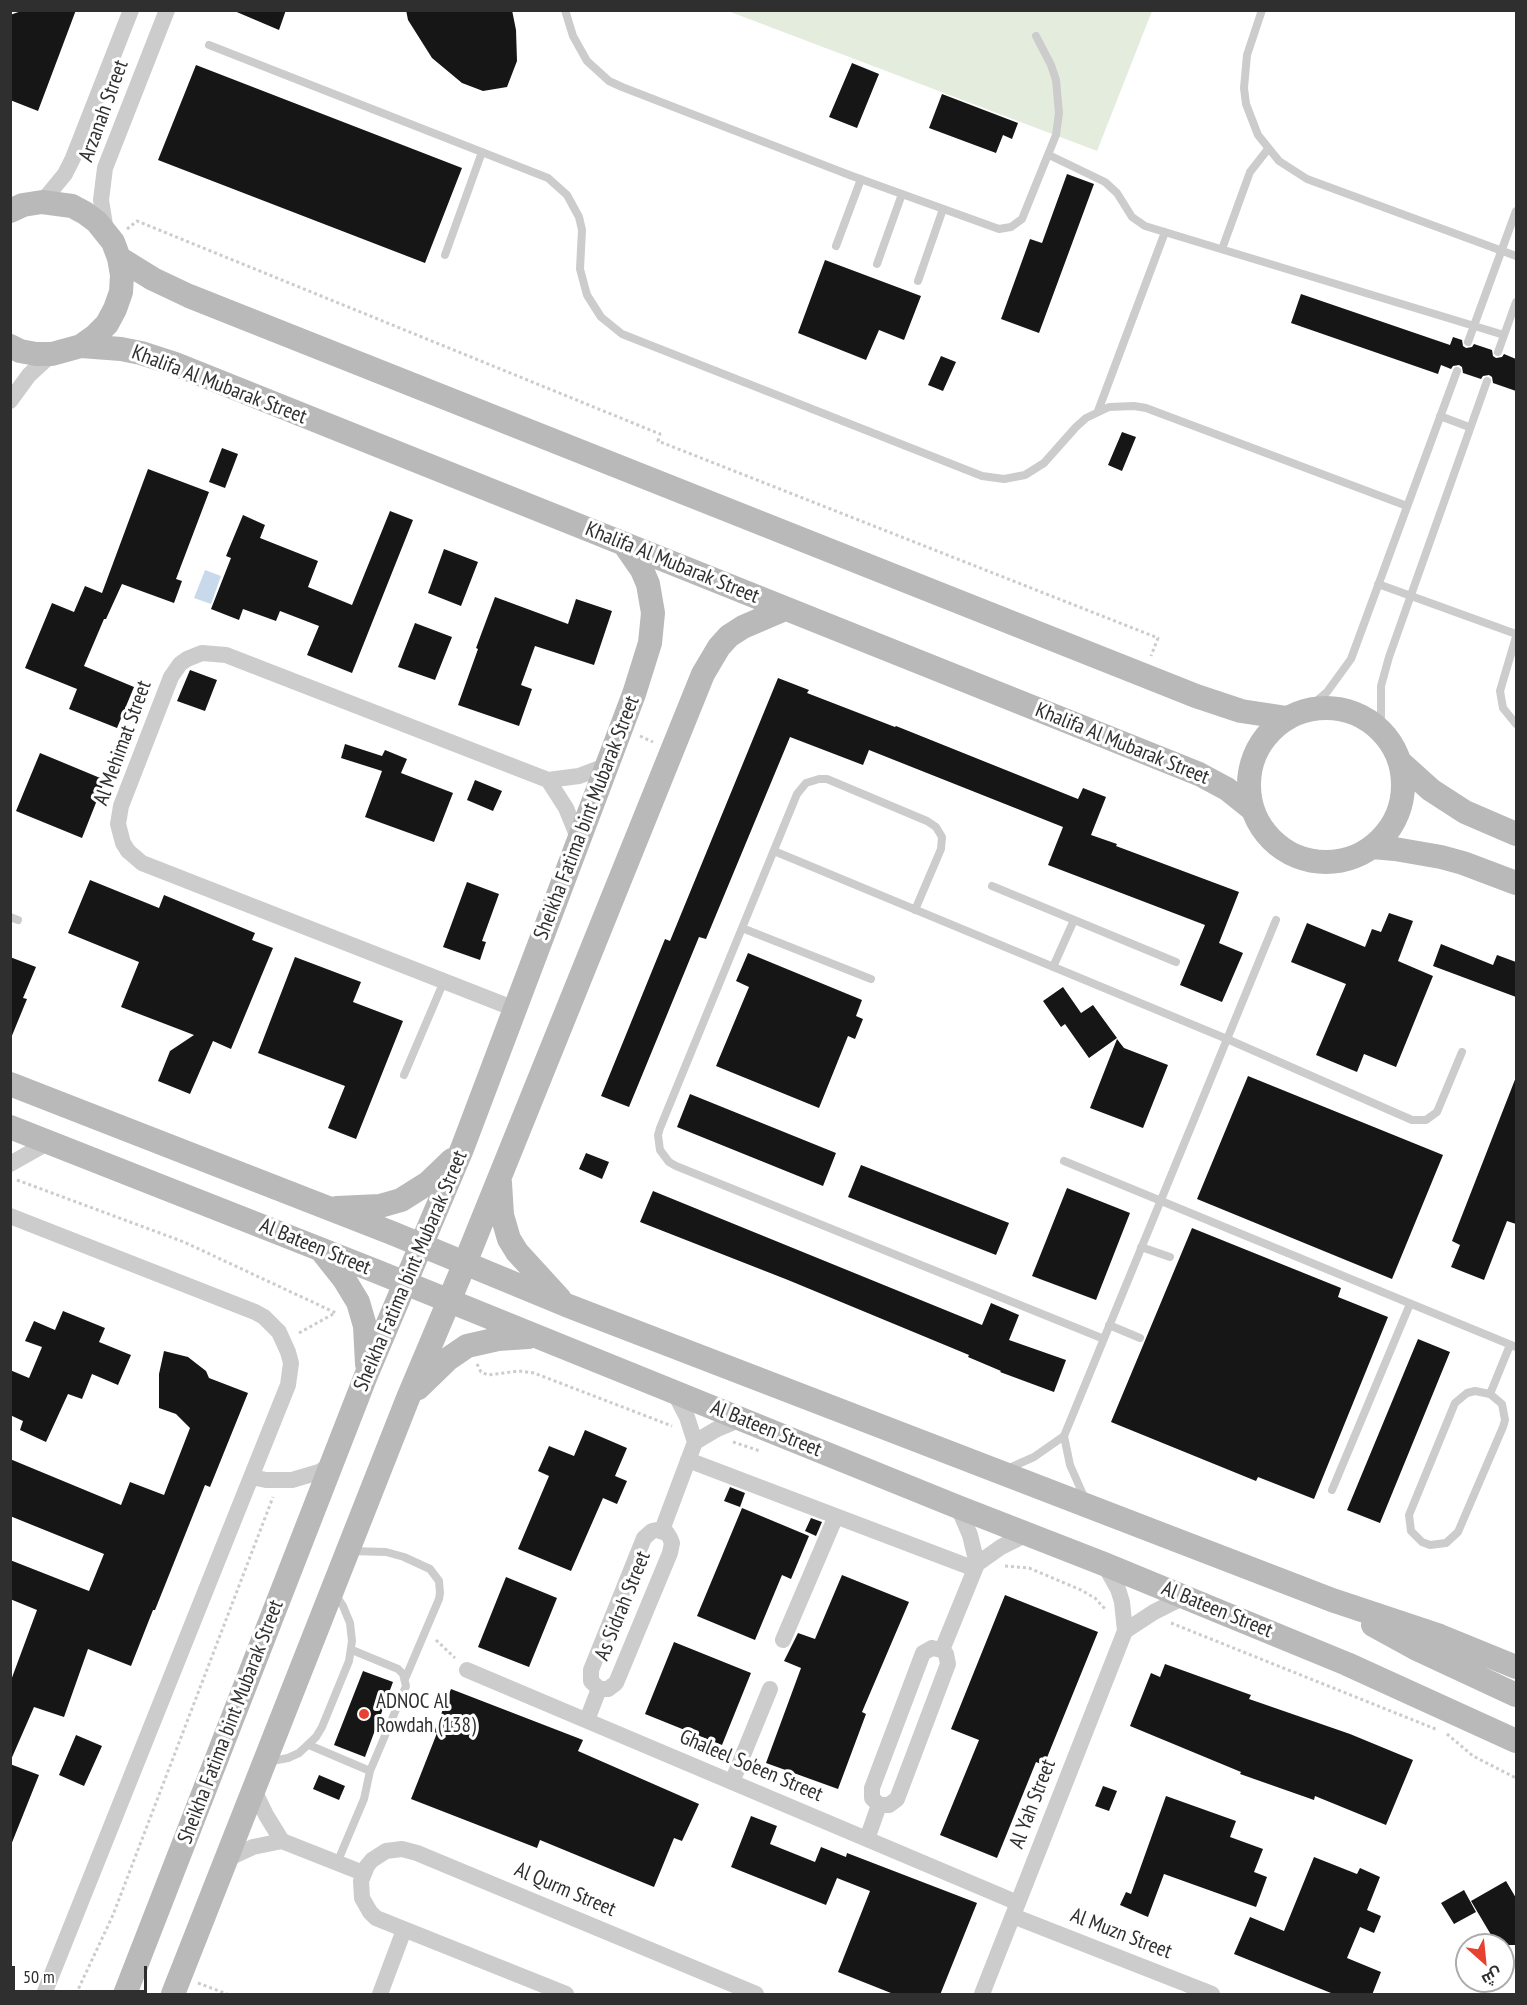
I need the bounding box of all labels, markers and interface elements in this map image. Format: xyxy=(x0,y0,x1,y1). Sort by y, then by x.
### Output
street label: Arzanah Street xyxy=(74,57,134,165)
street label: Khalifa Al Mubarak Street xyxy=(128,340,310,430)
street label: Khalifa Al Mubarak Street xyxy=(581,517,763,609)
street label: Al Mehimat Street xyxy=(89,677,157,809)
street label: Sheikha Fatima bint Mubarak Street xyxy=(529,693,645,943)
street label: Khalifa Al Mubarak Street xyxy=(1031,698,1213,790)
street label: Sheikha Fatima bint Mubarak Street xyxy=(349,1147,473,1395)
street label: Al Bateen Street xyxy=(256,1213,374,1281)
street label: Al Bateen Street xyxy=(707,1395,825,1463)
street label: As Sidrah Street xyxy=(590,1548,656,1664)
street label: Al Bateen Street xyxy=(1158,1576,1276,1644)
street label: Sheikha Fatima bint Mubarak Street xyxy=(173,1597,289,1847)
place label: ADNOC Al Rowdah (138) xyxy=(376,1689,476,1739)
marker: ADNOC Al Rowdah (138) xyxy=(357,1707,371,1721)
street label: Ghaleel So'een Street xyxy=(676,1725,826,1807)
street label: Al Yah Street xyxy=(1005,1756,1061,1852)
street label: Al Qurm Street xyxy=(511,1857,619,1923)
street label: Al Muzn Street xyxy=(1067,1903,1175,1965)
north arrow xyxy=(1455,1933,1515,1993)
scale bar xyxy=(15,1954,150,1992)
text: ش xyxy=(1479,1964,1506,1991)
text: 50 m xyxy=(23,1965,55,1988)

